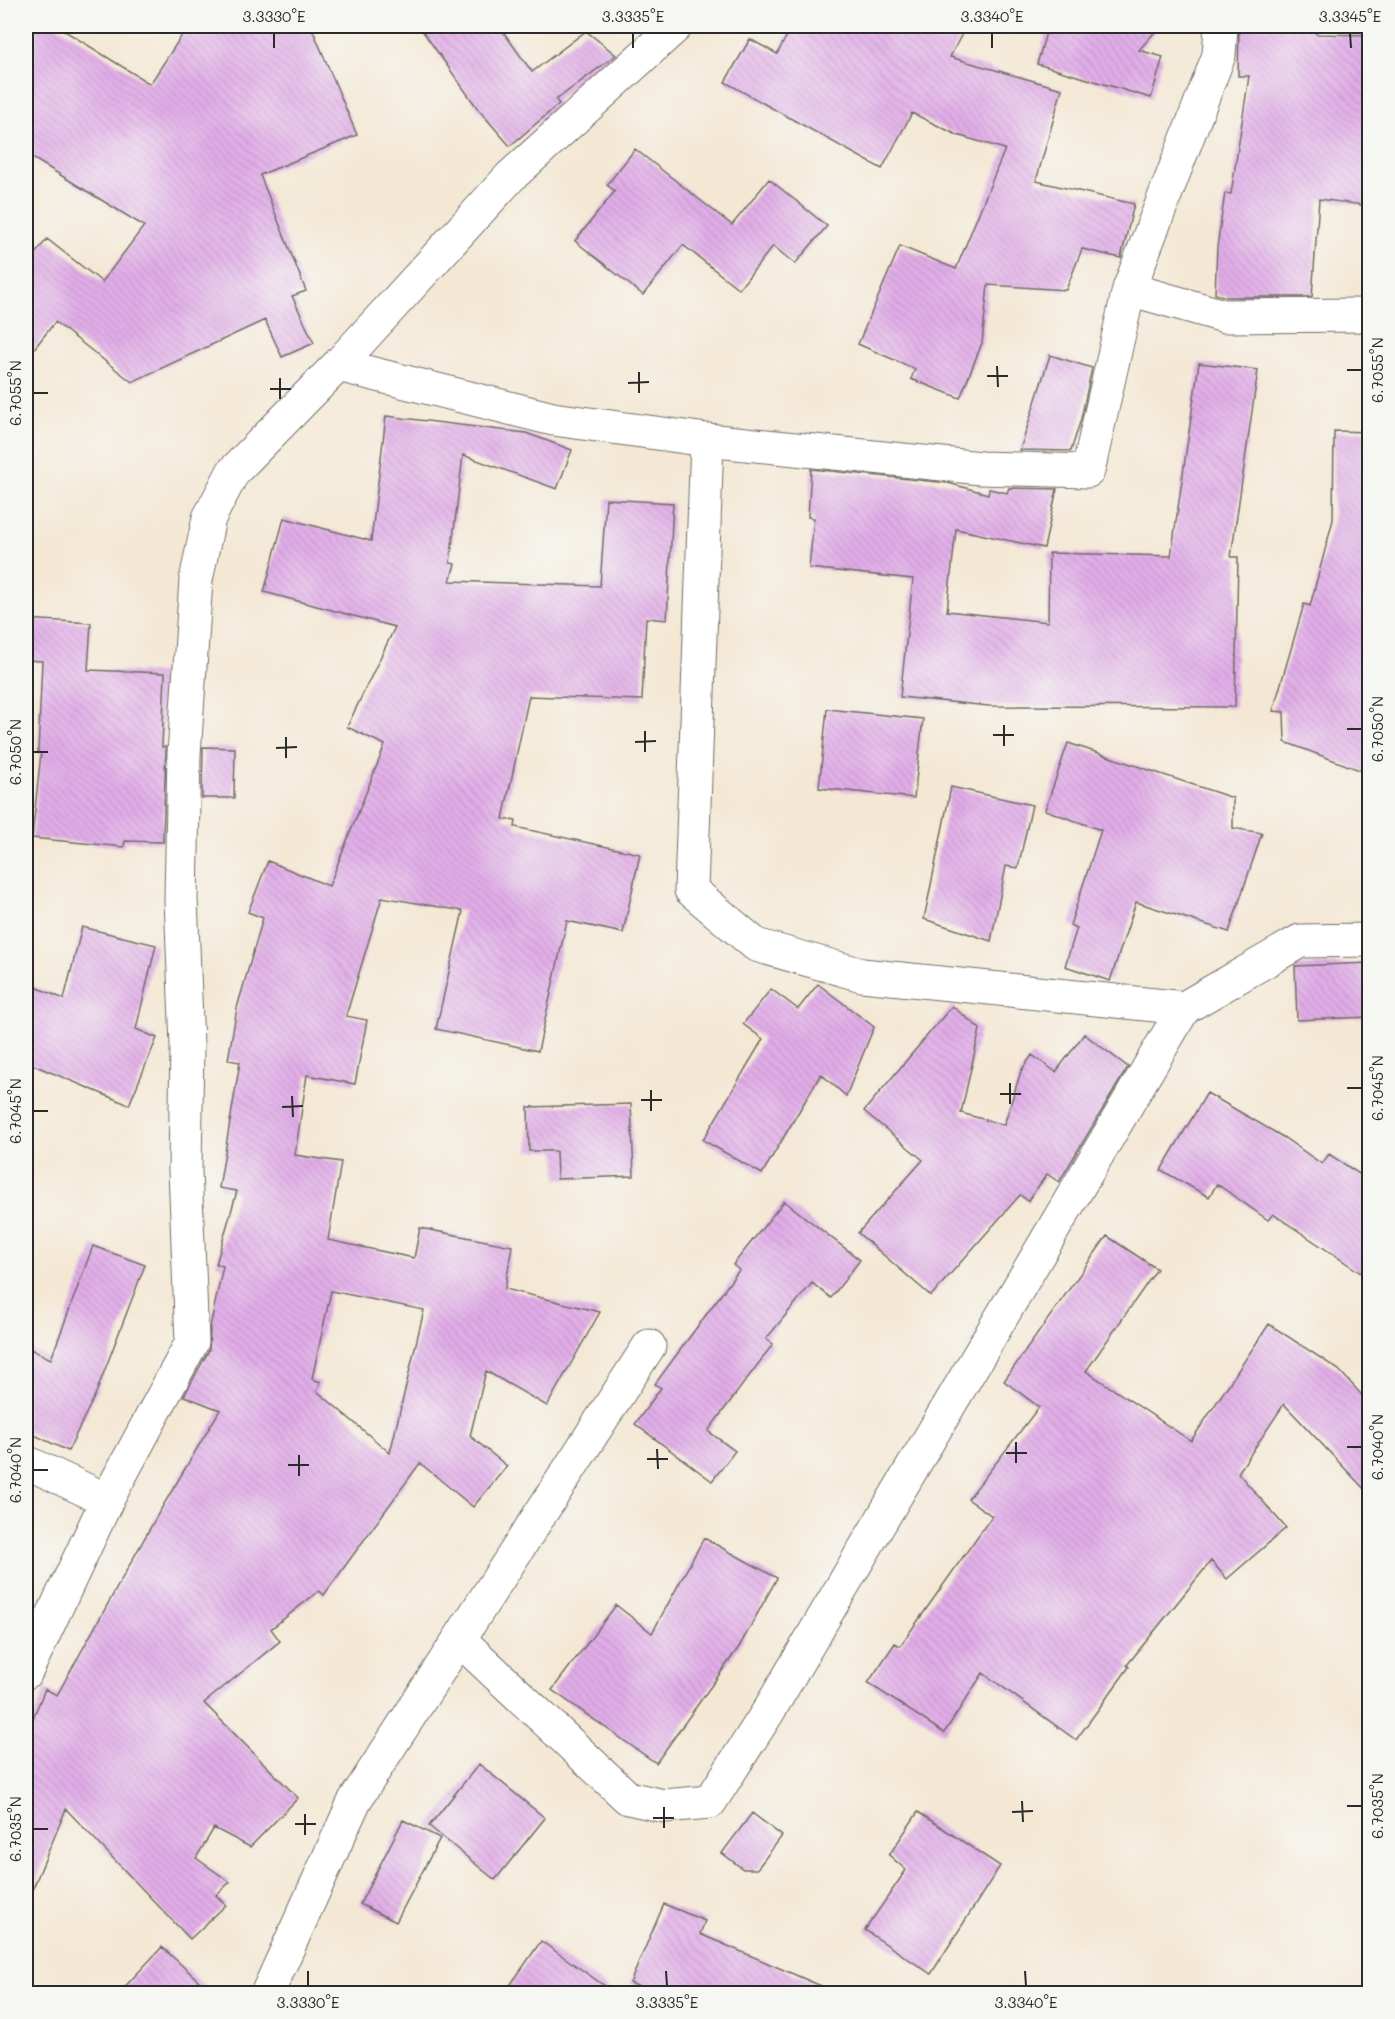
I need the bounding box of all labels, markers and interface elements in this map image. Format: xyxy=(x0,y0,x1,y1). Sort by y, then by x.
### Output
text: 3.3330°E xyxy=(242,6,306,26)
text: 3.3335°E xyxy=(602,6,665,26)
text: 3.3340°E xyxy=(960,6,1024,26)
text: 3.3345°E xyxy=(1319,6,1382,26)
text: 6.7055°N xyxy=(1367,337,1387,403)
text: 6.7055°N xyxy=(5,360,25,426)
text: 6.7050°N xyxy=(1367,696,1387,762)
text: 6.7050°N xyxy=(5,719,25,785)
text: 6.7045°N xyxy=(1367,1055,1387,1121)
text: 6.7045°N xyxy=(5,1078,25,1144)
text: 6.7040°N xyxy=(1367,1414,1387,1480)
text: 6.7040°N xyxy=(5,1437,25,1503)
text: 6.7035°N xyxy=(1367,1773,1387,1839)
text: 6.7035°N xyxy=(5,1796,25,1862)
text: 3.3330°E xyxy=(276,1992,340,2012)
text: 3.3335°E xyxy=(636,1992,699,2012)
text: 3.3340°E xyxy=(994,1992,1058,2012)

